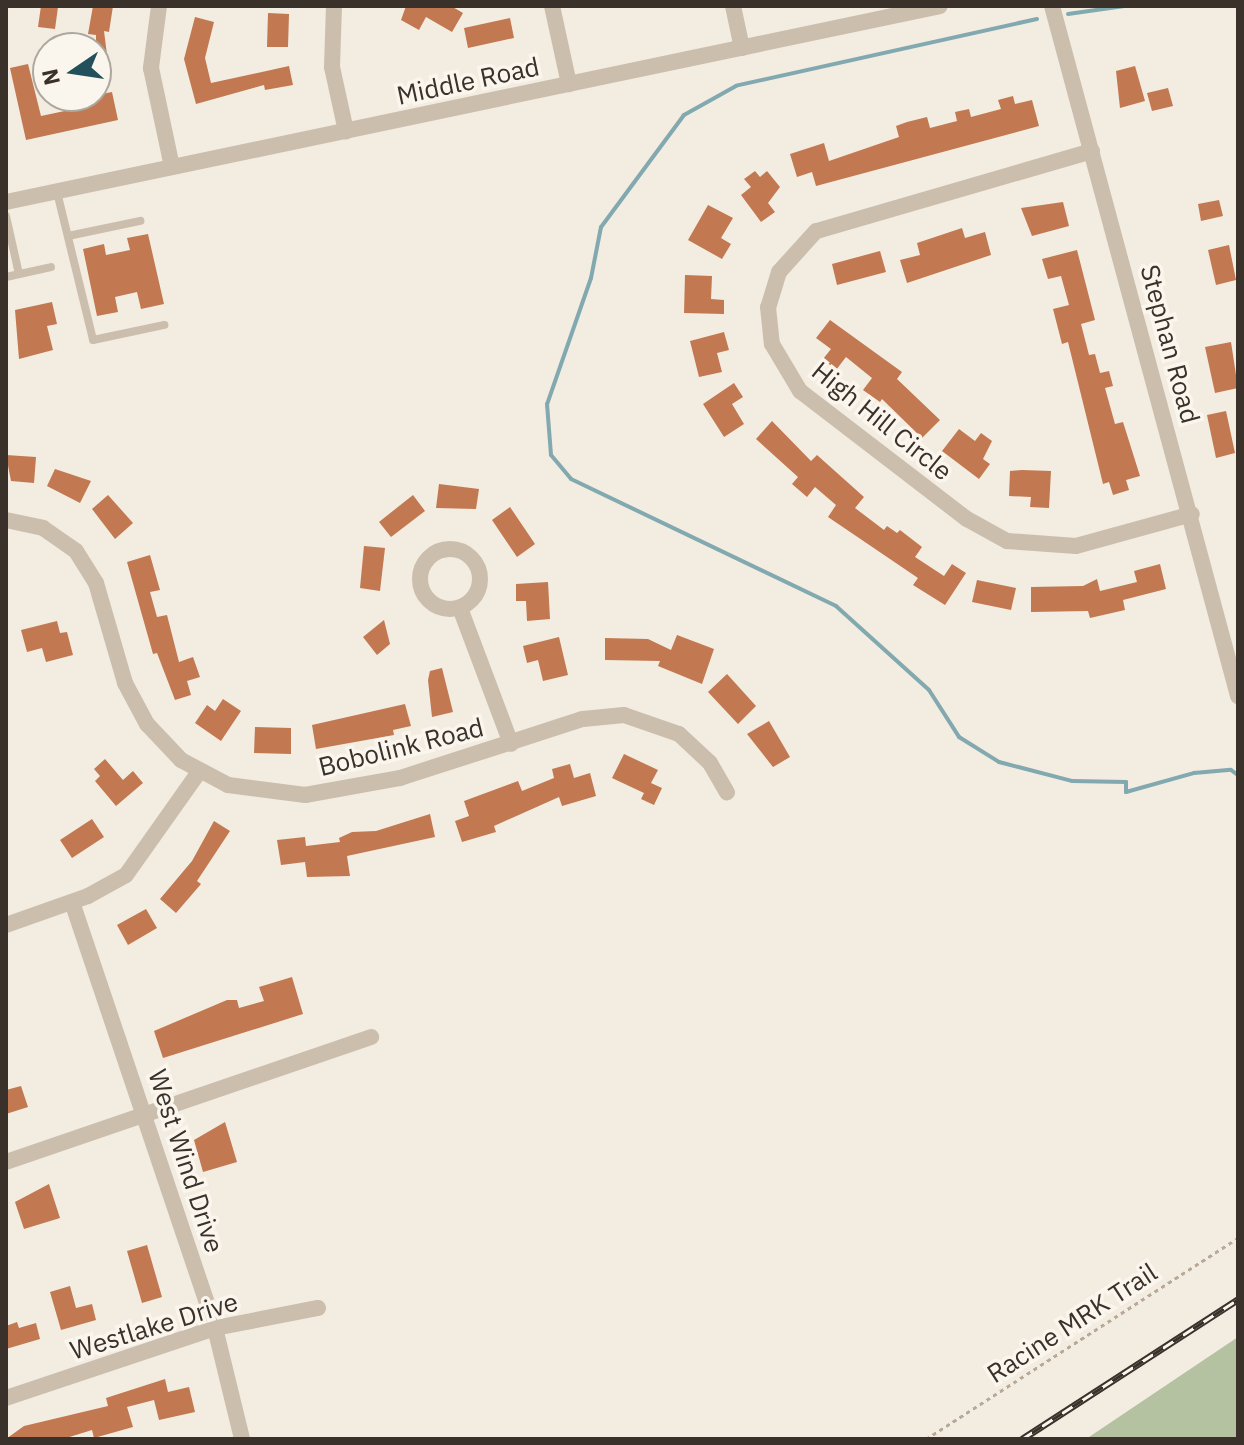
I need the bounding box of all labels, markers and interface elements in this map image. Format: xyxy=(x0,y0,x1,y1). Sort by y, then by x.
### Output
north arrow xyxy=(32,32,112,112)
street label: Middle Road xyxy=(394,51,542,111)
text: N xyxy=(34,66,66,88)
street label: Stephan Road xyxy=(1134,261,1206,427)
street label: High Hill Circle xyxy=(806,355,958,487)
street label: Bobolink Road xyxy=(315,711,487,783)
street label: West Wind Drive xyxy=(142,1065,230,1257)
street label: Racine MRK Trail xyxy=(981,1257,1163,1389)
street label: Westlake Drive xyxy=(66,1286,242,1366)

